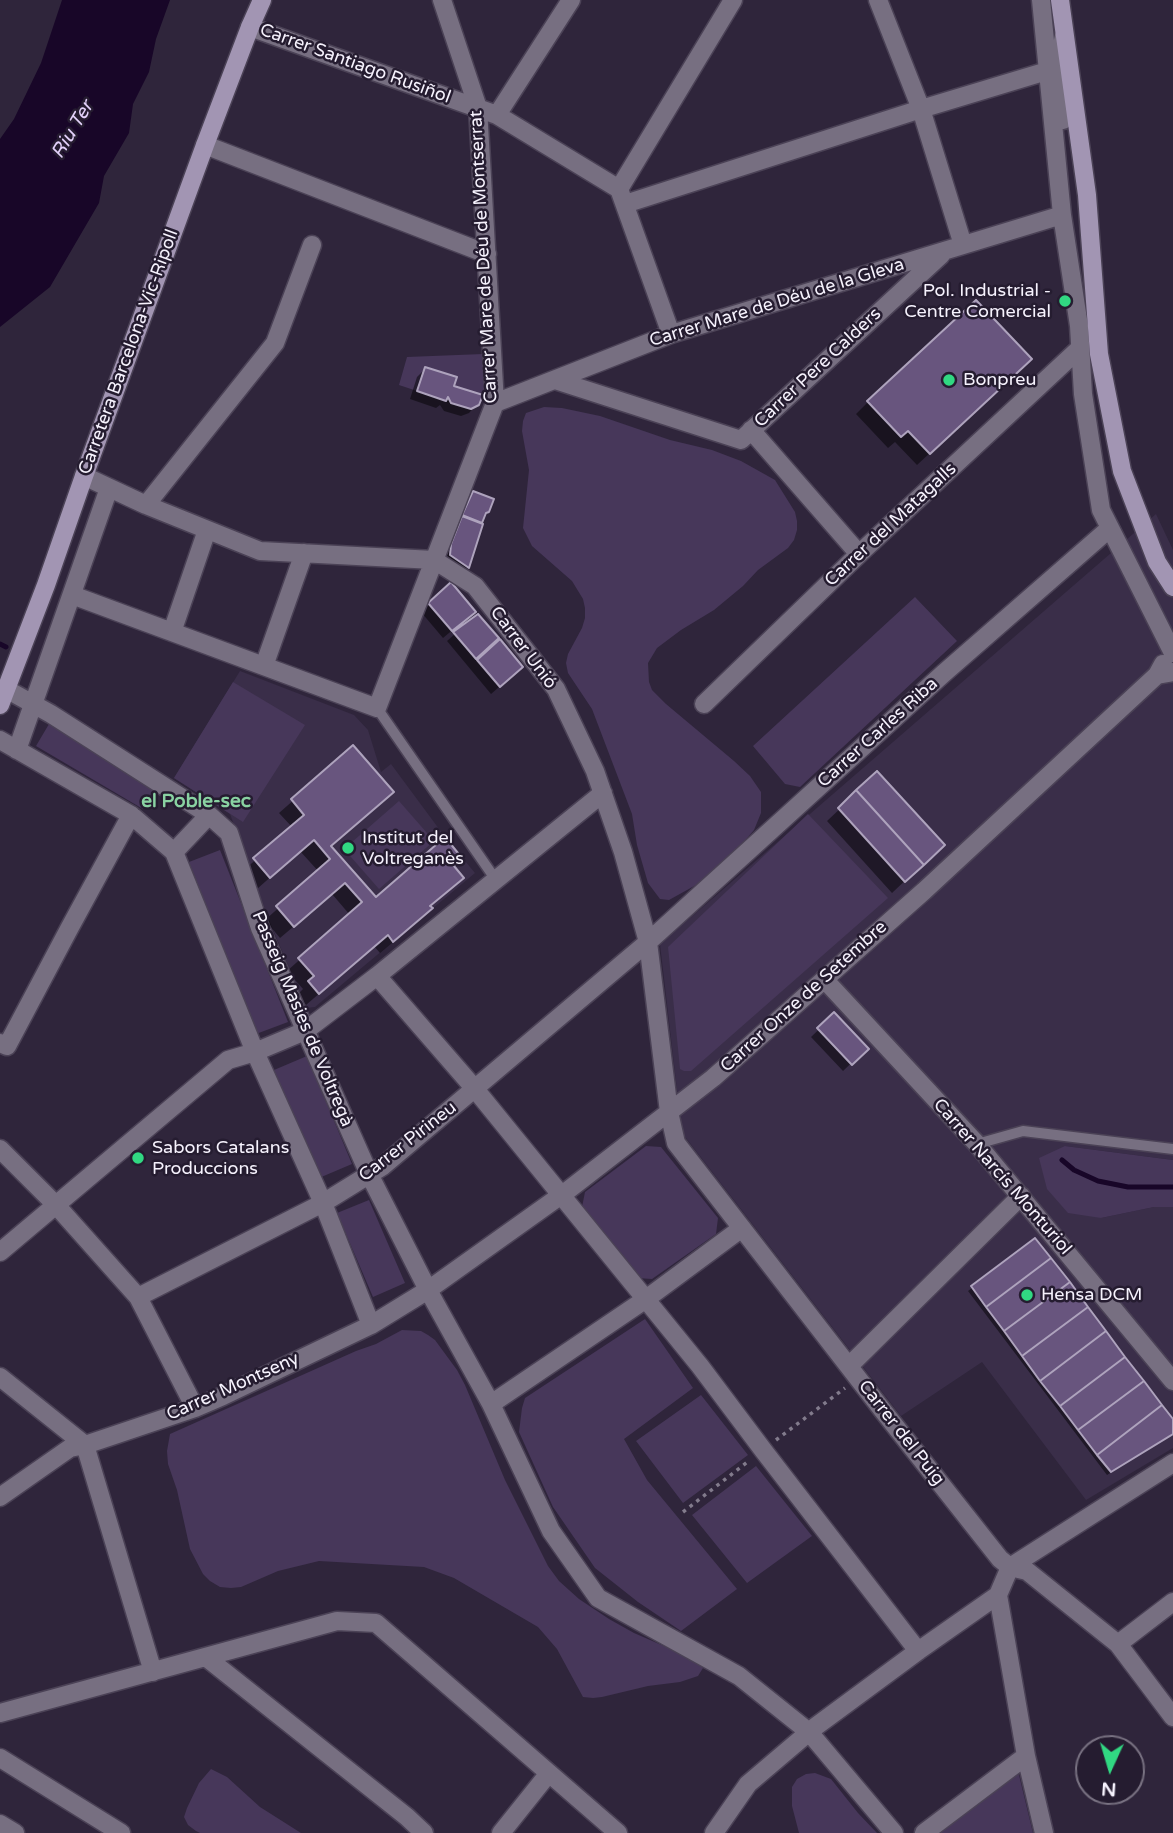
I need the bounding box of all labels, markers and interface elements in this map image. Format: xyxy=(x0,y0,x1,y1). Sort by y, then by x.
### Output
street label: Carrer Santiago Rusiñol xyxy=(257,19,453,109)
water label: Riu Ter xyxy=(47,97,99,163)
street label: Carrer Mare de Déu de Montserrat xyxy=(466,110,502,404)
street label: Carretera Barcelona-Vic-Ripoll xyxy=(75,227,183,477)
street label: Carrer Mare de Déu de la Gleva xyxy=(647,254,907,352)
place label: Pol. Industrial - Centre Comercial xyxy=(904,280,1051,322)
marker: Pol. Industrial - Centre Comercial xyxy=(1057,293,1073,309)
street label: Carrer Pere Calders xyxy=(750,304,886,432)
place label: Bonpreu xyxy=(963,369,1036,391)
marker: Bonpreu xyxy=(941,372,957,388)
street label: Carrer del Matagalls xyxy=(821,458,961,592)
street label: Carrer Unió xyxy=(485,603,561,693)
street label: Carrer Carles Riba xyxy=(813,673,943,793)
district label: el Poble-sec xyxy=(141,791,251,813)
place label: Institut del Voltreganès xyxy=(362,827,464,870)
marker: Institut del Voltreganès xyxy=(340,840,356,856)
street label: Passeig Masies de Voltregà xyxy=(247,908,357,1130)
street label: Carrer Onze de Setembre xyxy=(716,917,892,1077)
street label: Carrer Narcís Monturiol xyxy=(928,1094,1076,1260)
street label: Carrer Pirineu xyxy=(355,1097,461,1187)
place label: Sabors Catalans Produccions xyxy=(152,1137,289,1180)
marker: Sabors Catalans Produccions xyxy=(130,1150,146,1166)
place label: Hensa DCM xyxy=(1041,1284,1142,1306)
marker: Hensa DCM xyxy=(1019,1287,1035,1303)
street label: Carrer Montseny xyxy=(163,1348,303,1426)
street label: Carrer del Puig xyxy=(853,1376,949,1490)
north arrow xyxy=(1075,1735,1145,1805)
text: N xyxy=(1100,1777,1117,1800)

